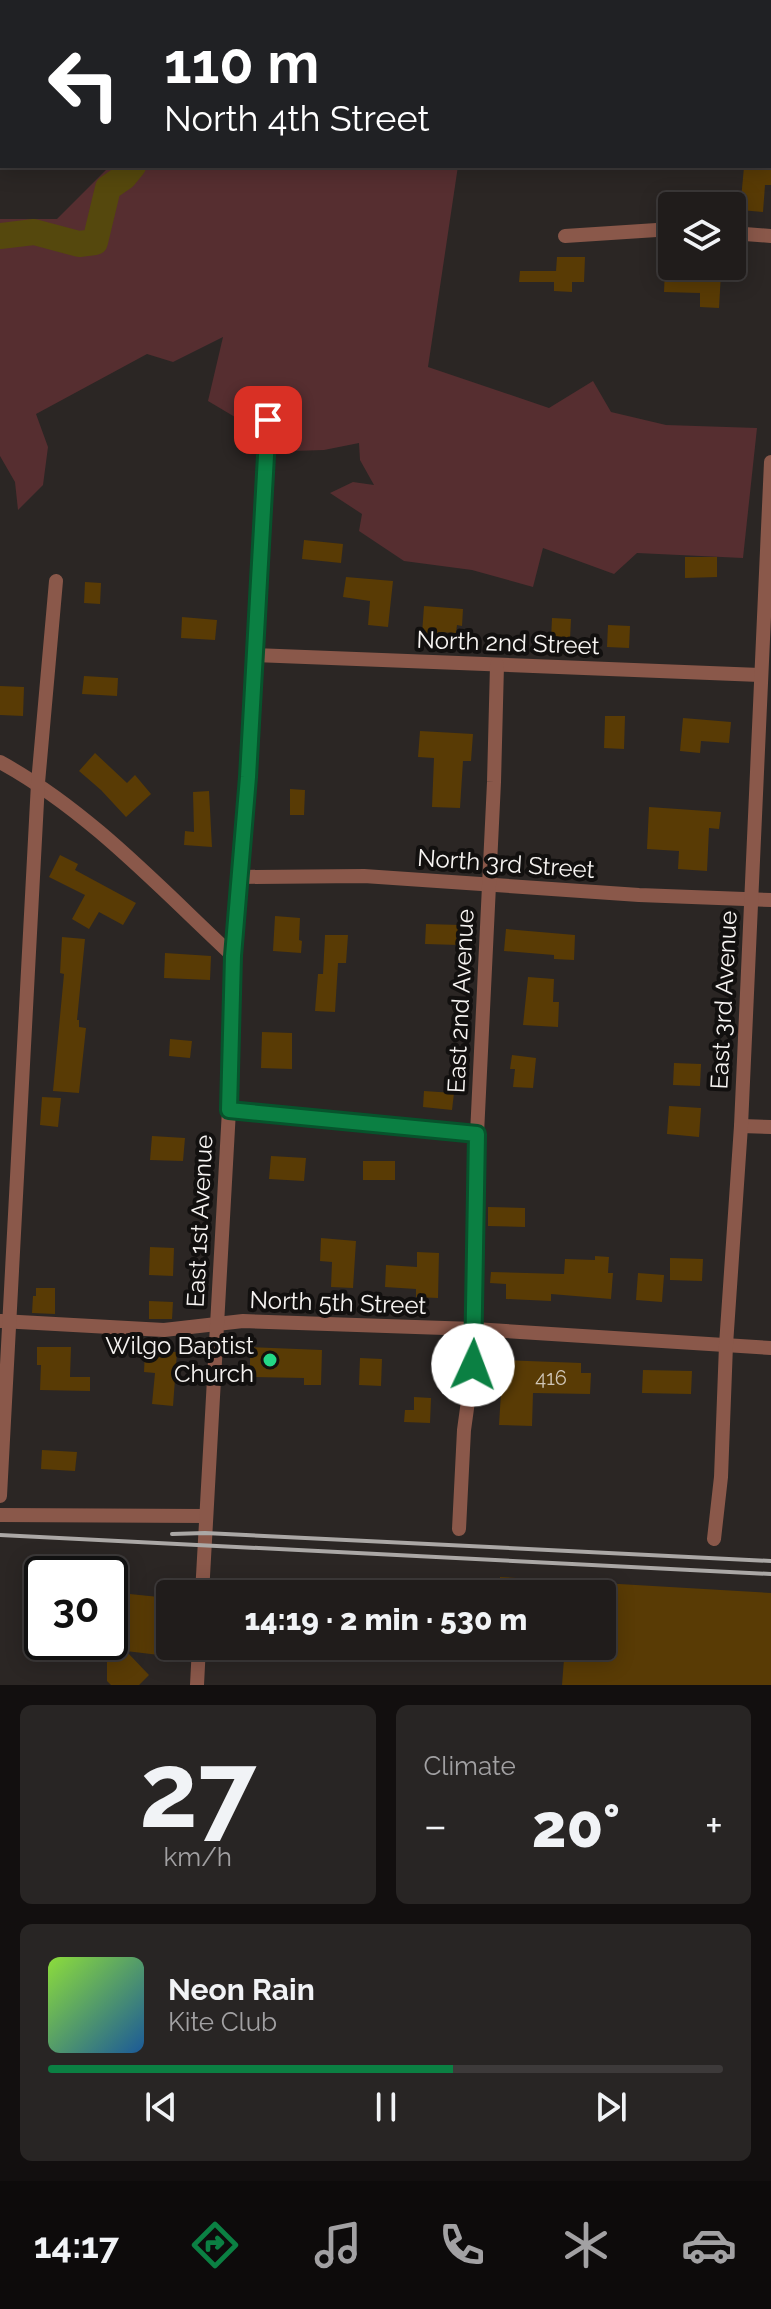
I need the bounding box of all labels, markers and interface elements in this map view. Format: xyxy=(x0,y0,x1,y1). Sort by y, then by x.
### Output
text: 110 m xyxy=(164,30,319,96)
icon: left xyxy=(32,32,136,136)
text: North 4th Street xyxy=(164,97,429,139)
map controls xyxy=(658,192,746,280)
button: layers xyxy=(658,192,746,280)
pin xyxy=(234,386,302,454)
icon: arrive xyxy=(246,398,290,442)
street label: North 2nd Street xyxy=(416,625,600,660)
street label: North 3rd Street xyxy=(416,843,596,884)
street label: East 2nd Avenue xyxy=(441,908,480,1094)
street label: East 3rd Avenue xyxy=(704,910,743,1090)
street label: East 1st Avenue xyxy=(180,1134,219,1308)
street label: North 5th Street xyxy=(249,1285,427,1320)
position arrow xyxy=(431,1323,515,1407)
place label: Wilgo Baptist Church xyxy=(105,1331,254,1388)
marker: Wilgo Baptist Church xyxy=(261,1351,279,1369)
house number: 416 xyxy=(535,1366,567,1390)
speed limit sign: 30 xyxy=(24,1556,128,1660)
text: 14:19 · 2 min · 530 m xyxy=(245,1602,527,1637)
text: 27 xyxy=(139,1729,256,1851)
text: Climate xyxy=(424,1751,516,1781)
text: 20° xyxy=(532,1791,620,1861)
text: − xyxy=(424,1800,447,1851)
text: + xyxy=(705,1800,723,1851)
text: km/h xyxy=(163,1842,232,1872)
text: Neon Rain xyxy=(168,1972,315,2007)
text: Kite Club xyxy=(168,2007,277,2037)
icon: previous xyxy=(139,2085,183,2129)
icon: pause xyxy=(364,2085,408,2129)
icon: next xyxy=(589,2085,633,2129)
icon: directions xyxy=(187,2217,243,2273)
icon: music xyxy=(310,2217,366,2273)
icon: phone xyxy=(434,2217,490,2273)
icon: climate xyxy=(558,2217,614,2273)
icon: car xyxy=(681,2217,737,2273)
text: 14:17 xyxy=(34,2224,119,2266)

